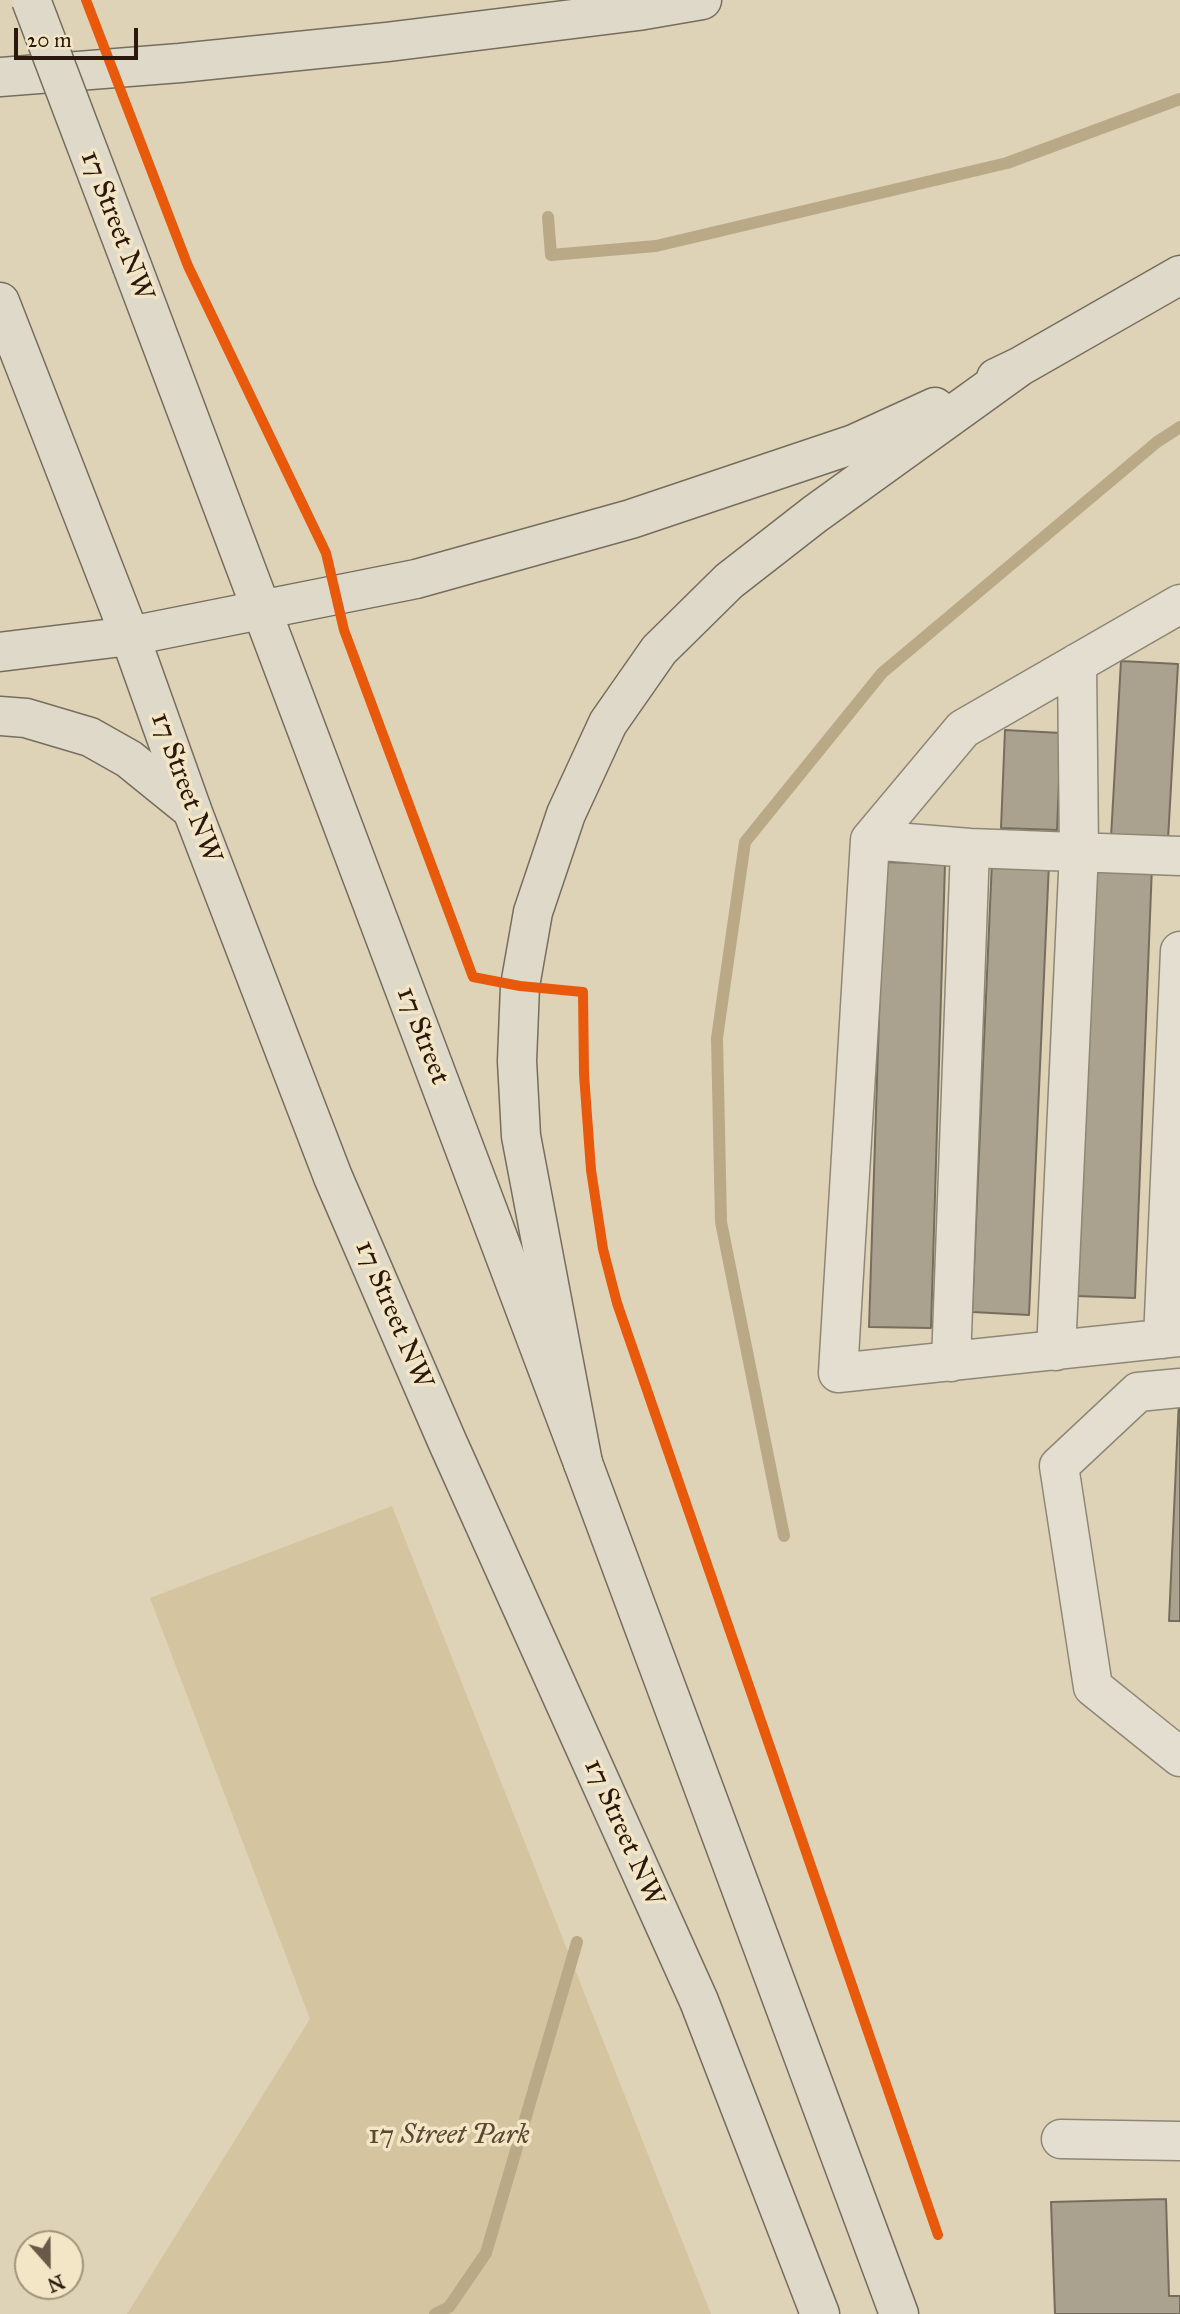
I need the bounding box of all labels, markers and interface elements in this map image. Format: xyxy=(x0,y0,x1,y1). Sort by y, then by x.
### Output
scale bar xyxy=(18,14,142,58)
text: 20 m xyxy=(27,27,72,53)
street label: 17 Street NW xyxy=(72,146,160,306)
street label: 17 Street NW xyxy=(142,708,228,868)
street label: 17 Street xyxy=(388,983,456,1089)
street label: 17 Street NW xyxy=(347,1236,439,1394)
street label: 17 Street NW xyxy=(576,1754,670,1912)
park label: 17 Street Park xyxy=(368,2119,530,2153)
north arrow xyxy=(14,2230,84,2300)
text: N xyxy=(44,2270,68,2297)

